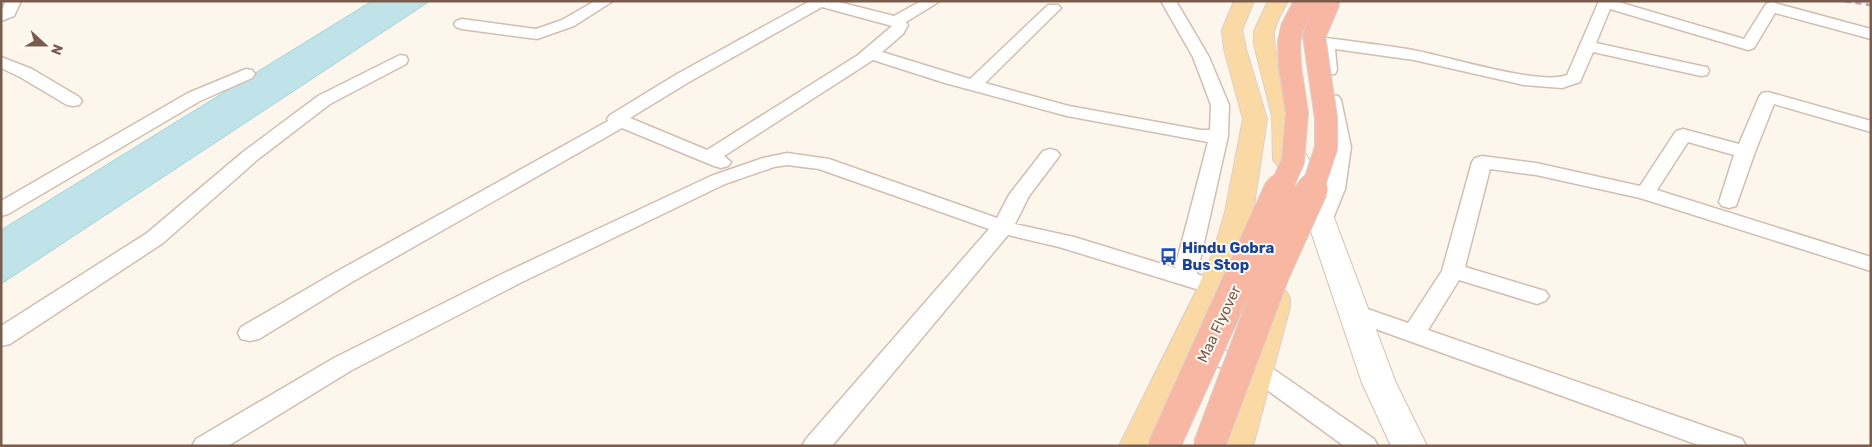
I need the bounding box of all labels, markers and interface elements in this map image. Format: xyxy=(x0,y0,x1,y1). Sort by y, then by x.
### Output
north arrow xyxy=(20,20,70,70)
text: N xyxy=(47,42,66,57)
place label: Hindu Gobra Bus Stop xyxy=(1182,239,1274,274)
bus stop icon: Hindu Gobra Bus Stop xyxy=(1158,247,1178,267)
street label: Maa Flyover xyxy=(1193,282,1245,365)

